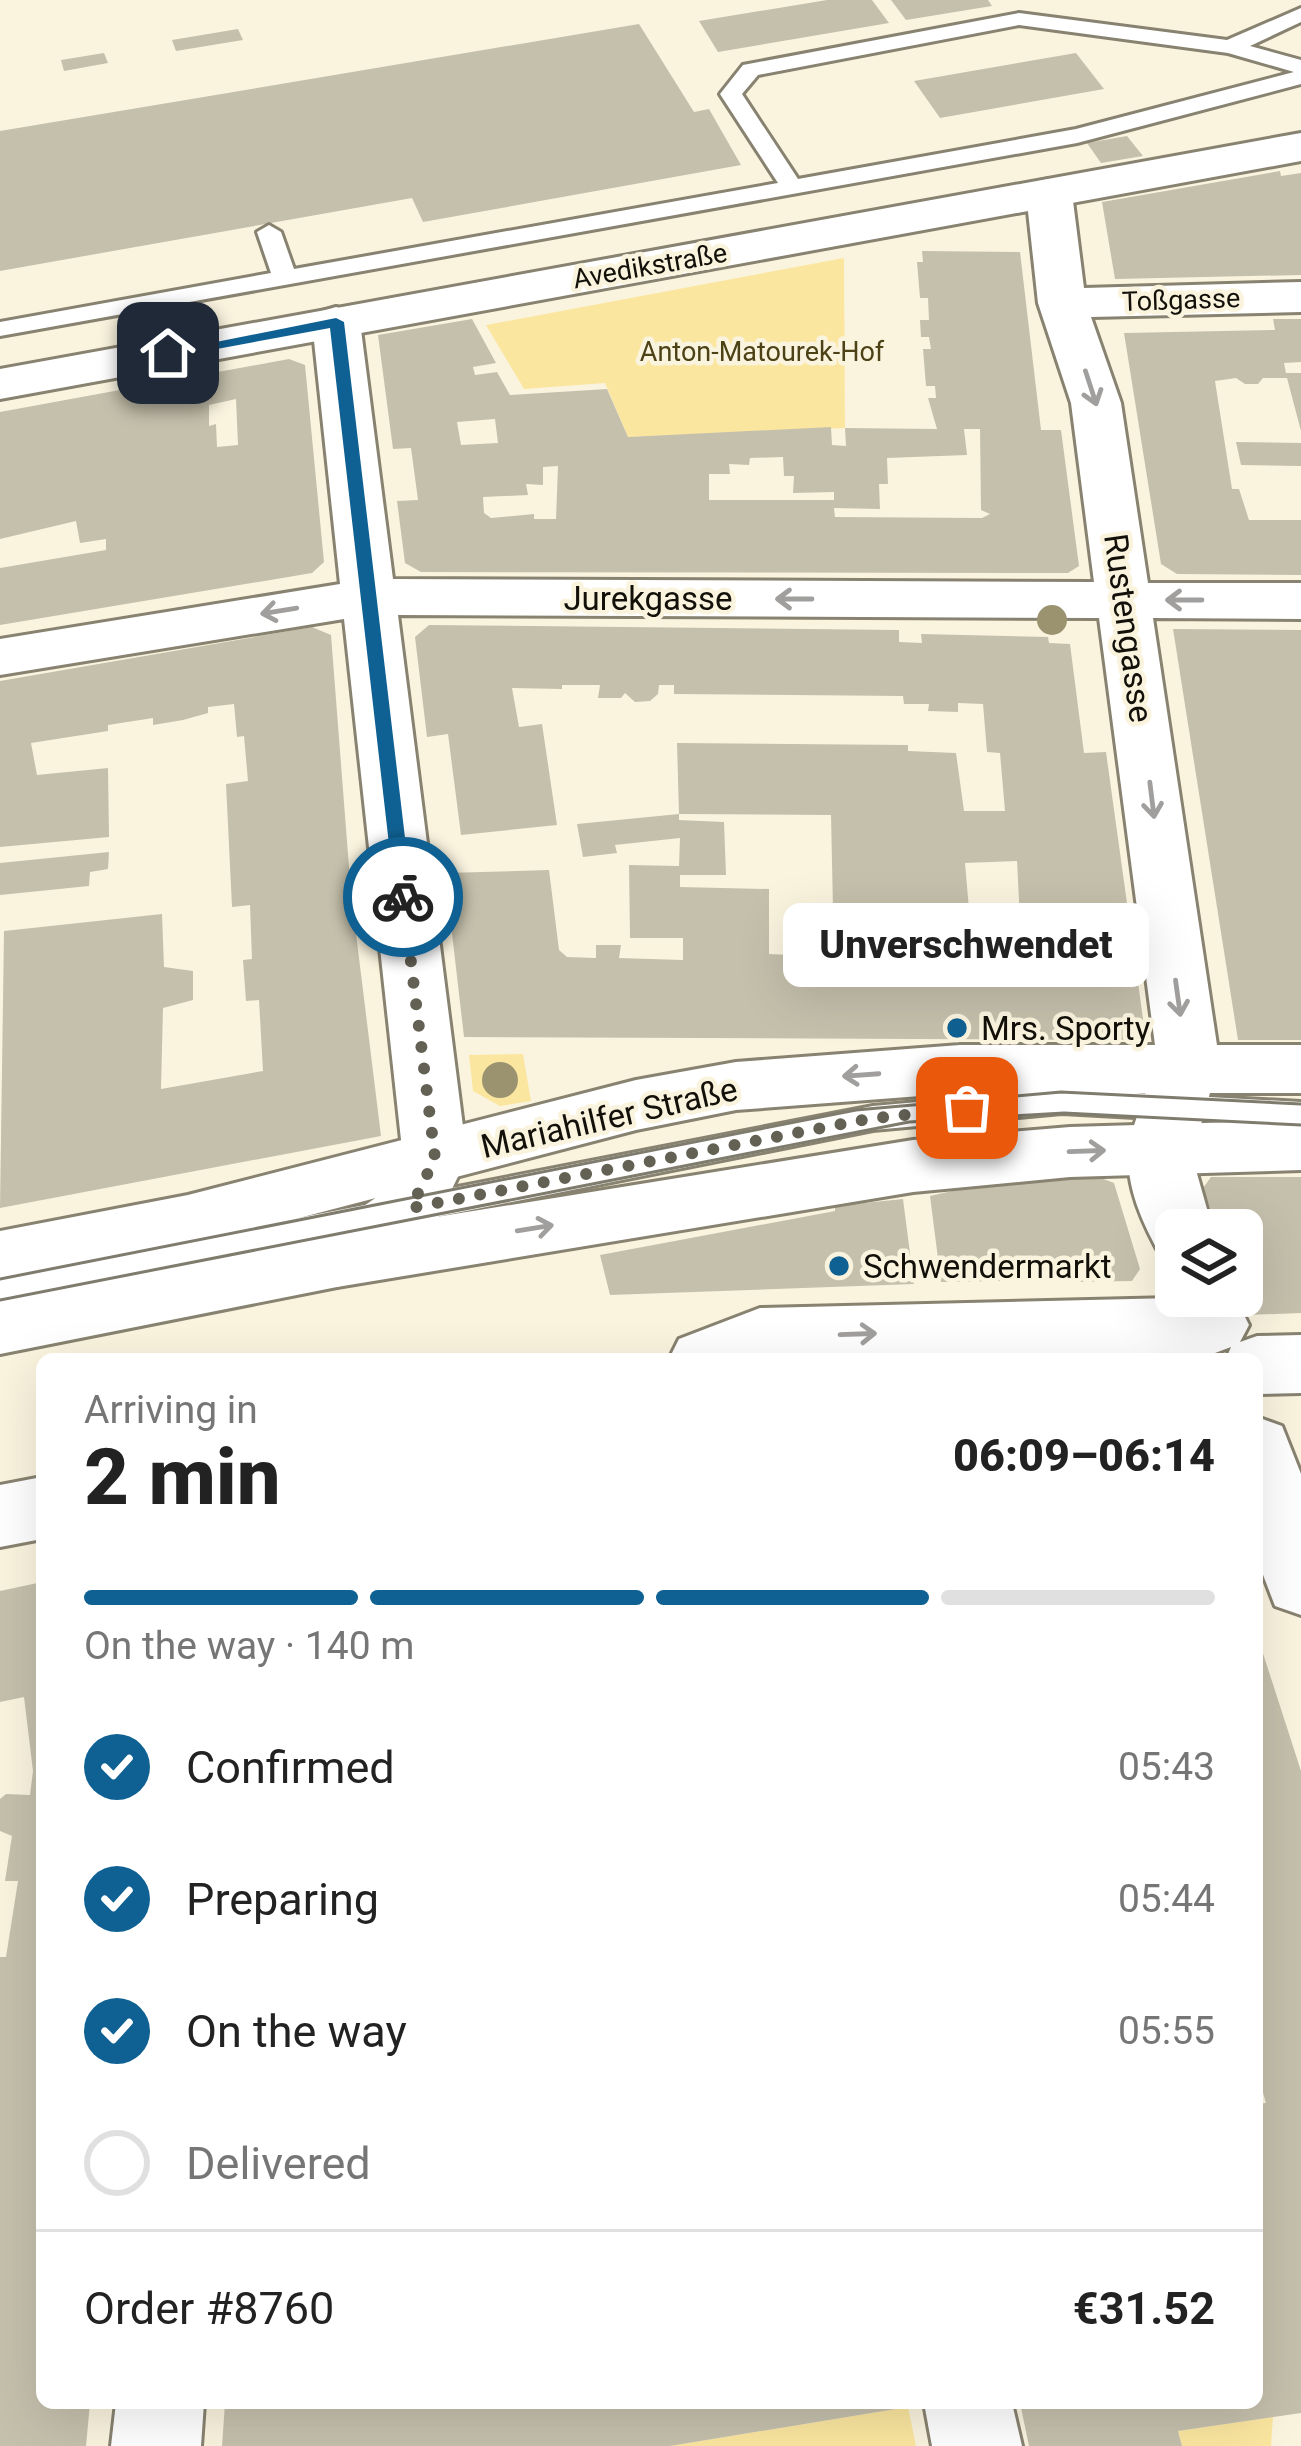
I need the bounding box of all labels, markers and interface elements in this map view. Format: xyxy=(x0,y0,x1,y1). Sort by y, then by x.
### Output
street label: Avedikstraße xyxy=(570,237,730,295)
street label: Toßgasse xyxy=(1121,282,1241,318)
pin xyxy=(117,302,219,404)
icon: home xyxy=(135,320,201,386)
park label: Anton-Matourek-Hof xyxy=(640,336,885,368)
one-way arrow xyxy=(1081,368,1103,406)
street label: Rustengasse xyxy=(1096,531,1161,725)
street label: Jurekgasse xyxy=(563,579,733,618)
one-way arrow xyxy=(775,588,814,610)
one-way arrow xyxy=(1165,589,1204,611)
one-way arrow xyxy=(260,601,299,624)
one-way arrow xyxy=(1141,780,1164,819)
courier xyxy=(343,837,463,957)
icon: bike xyxy=(370,864,436,930)
callout: Unverschwendet xyxy=(784,904,1150,988)
text: Unverschwendet xyxy=(819,922,1113,968)
one-way arrow xyxy=(1167,977,1190,1016)
place label: Mrs. Sporty xyxy=(981,1009,1151,1048)
marker: Mrs. Sporty xyxy=(944,1015,970,1041)
pin xyxy=(916,1057,1018,1159)
one-way arrow xyxy=(842,1064,881,1087)
street label: Mariahilfer Straße xyxy=(477,1069,741,1166)
icon: bag xyxy=(934,1075,1000,1141)
one-way arrow xyxy=(1067,1140,1106,1163)
map controls xyxy=(1155,1209,1263,1317)
button: layers xyxy=(1155,1209,1263,1317)
one-way arrow xyxy=(515,1215,554,1238)
place label: Schwendermarkt xyxy=(863,1247,1111,1286)
marker: Schwendermarkt xyxy=(826,1253,852,1279)
one-way arrow xyxy=(838,1322,877,1345)
text: Arriving in xyxy=(84,1387,258,1433)
text: 06:09–06:14 xyxy=(953,1429,1215,1482)
text: 2 min xyxy=(84,1432,281,1523)
text: On the way · 140 m xyxy=(84,1623,415,1669)
icon: check xyxy=(84,1734,150,1800)
text: Confirmed xyxy=(186,1741,395,1794)
text: 05:43 xyxy=(1118,1744,1215,1790)
icon: check xyxy=(84,1866,150,1932)
text: Preparing xyxy=(186,1873,379,1926)
text: 05:44 xyxy=(1118,1876,1215,1922)
icon: check xyxy=(84,1998,150,2064)
text: On the way xyxy=(186,2005,407,2058)
text: 05:55 xyxy=(1118,2008,1215,2054)
text: Delivered xyxy=(186,2137,371,2190)
text: Order #8760 xyxy=(84,2282,334,2335)
text: €31.52 xyxy=(1073,2282,1215,2335)

